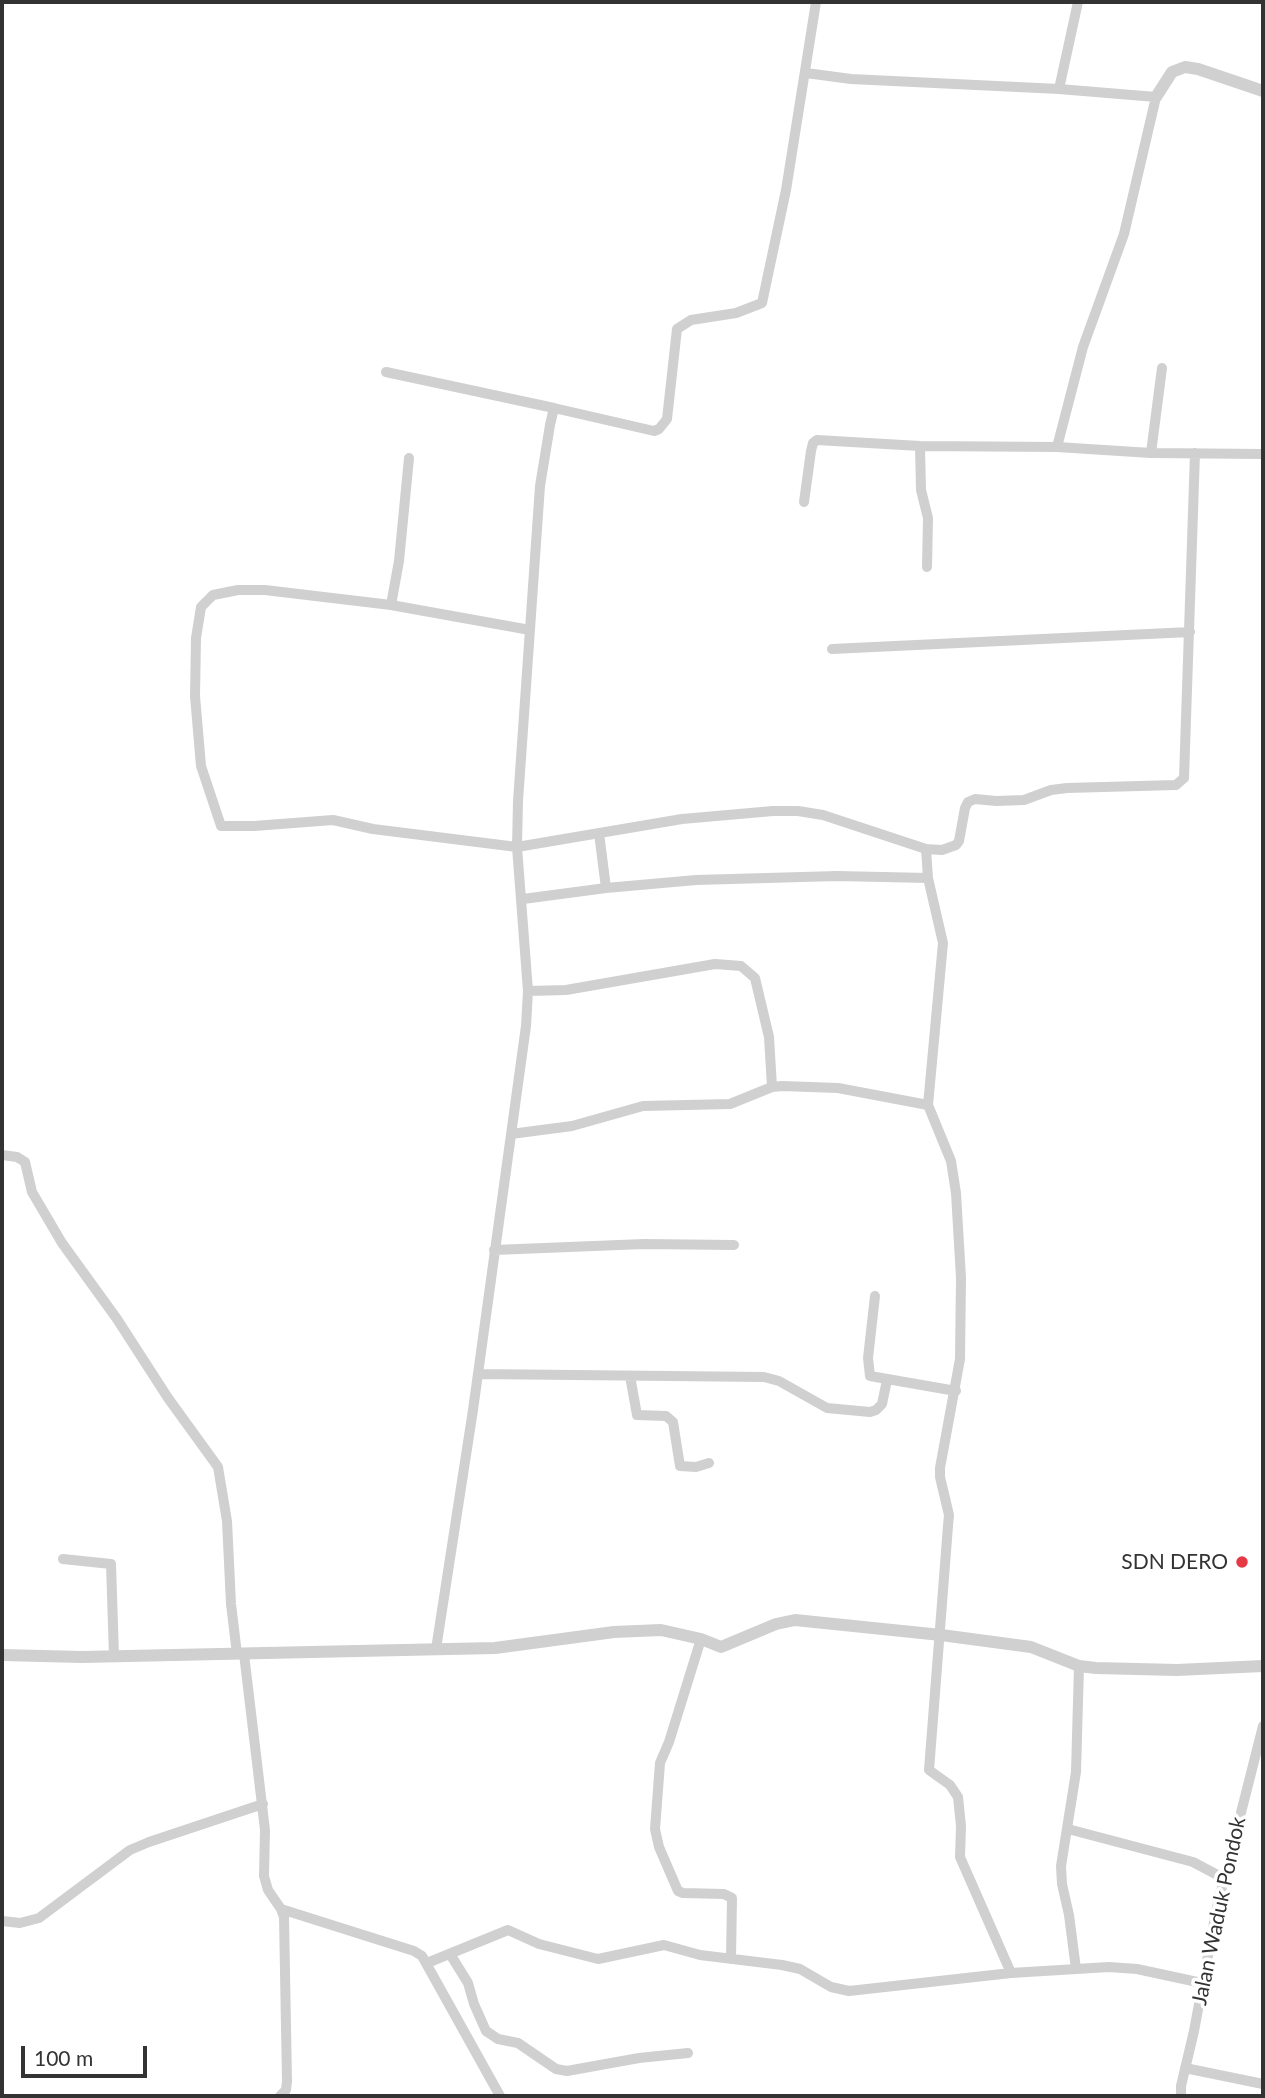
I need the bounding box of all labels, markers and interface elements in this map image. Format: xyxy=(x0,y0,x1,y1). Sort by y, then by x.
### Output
place label: SDN DERO xyxy=(1121,1549,1228,1575)
marker: SDN DERO xyxy=(1234,1554,1250,1570)
street label: Jalan Waduk Pondok xyxy=(1187,1815,1251,2007)
scale bar xyxy=(24,2032,150,2076)
text: 100 m xyxy=(34,2045,93,2070)

